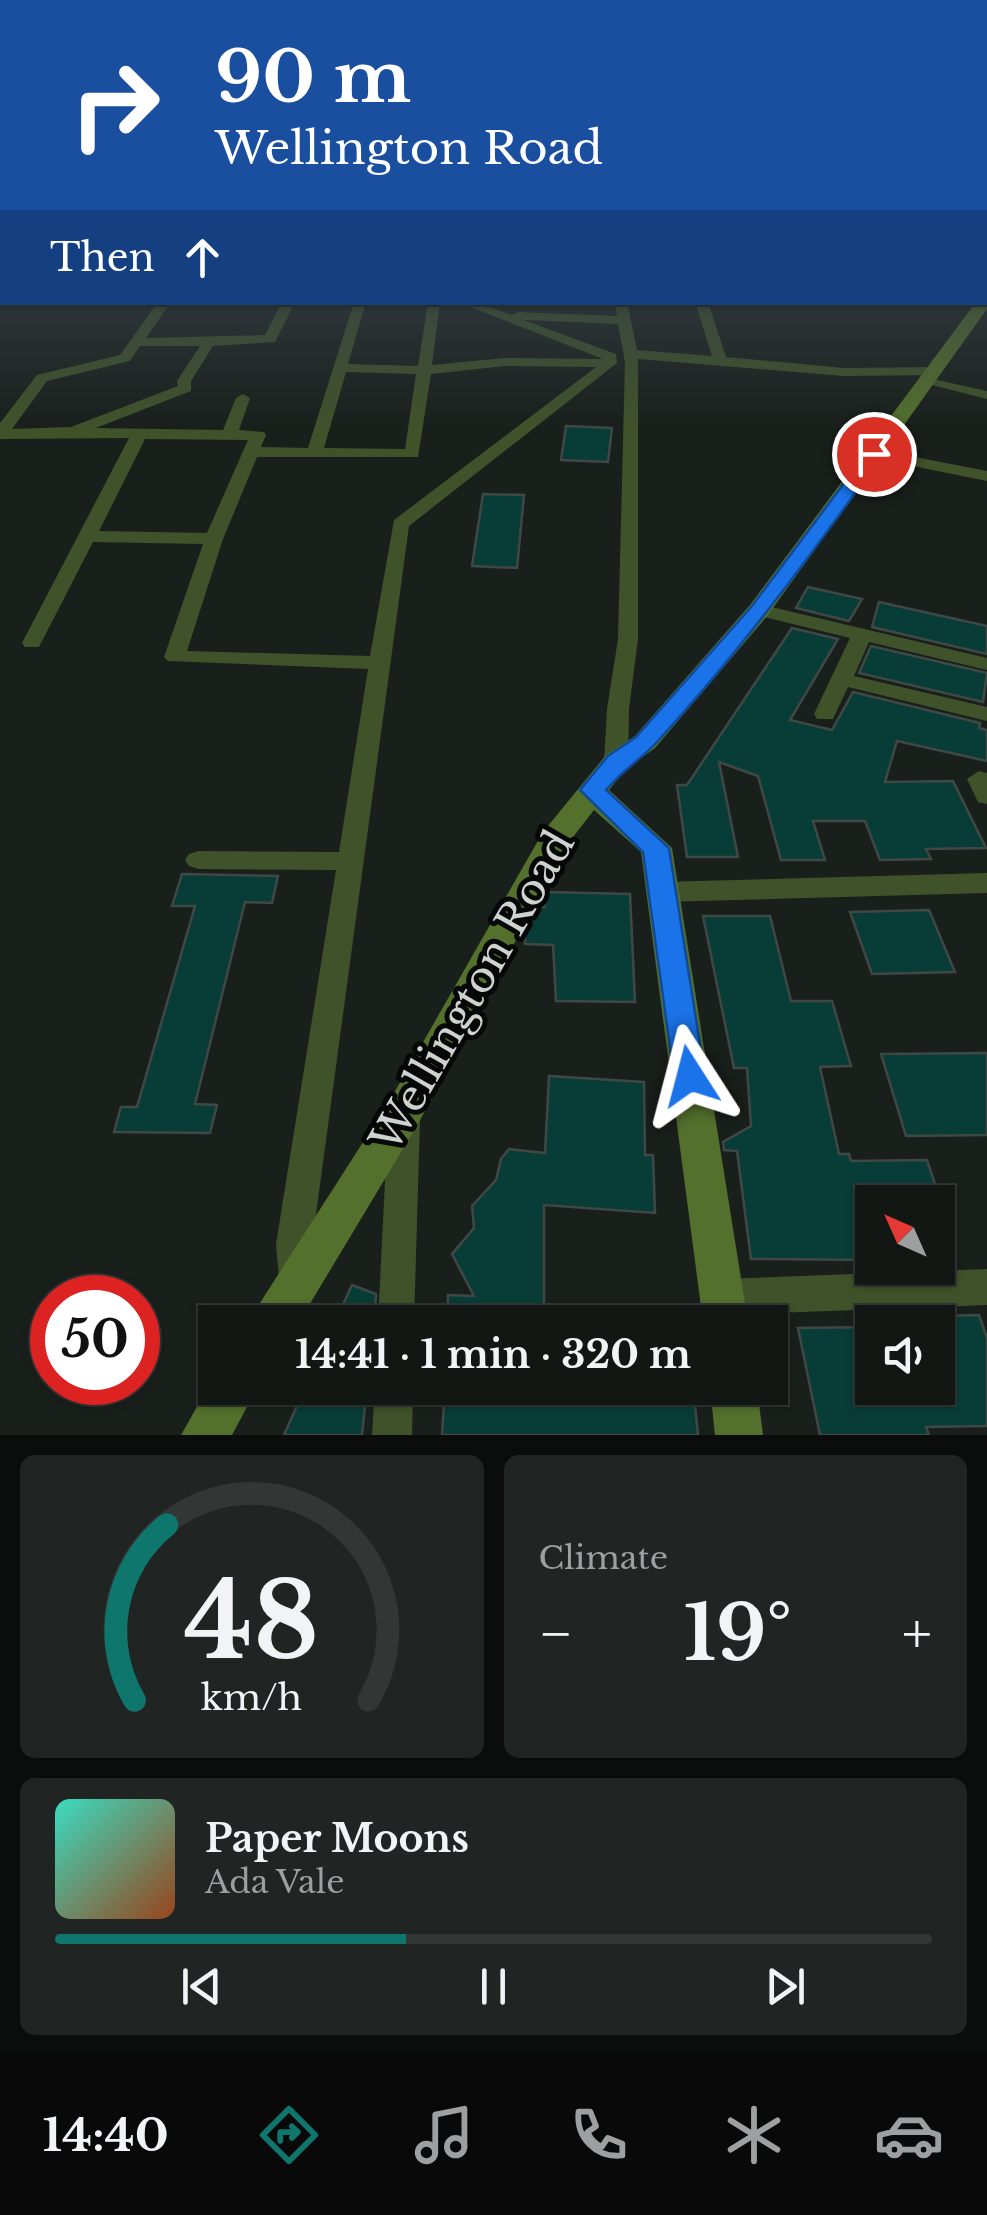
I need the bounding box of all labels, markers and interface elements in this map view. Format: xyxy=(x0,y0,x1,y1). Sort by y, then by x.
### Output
text: 90 m xyxy=(215,34,411,121)
icon: right xyxy=(50,40,180,170)
text: Wellington Road xyxy=(215,120,603,176)
icon: ahead xyxy=(175,230,230,285)
text: Then xyxy=(50,234,155,281)
pin xyxy=(832,412,917,497)
icon: arrive xyxy=(847,427,902,482)
street label: Wellington Road xyxy=(358,821,585,1162)
position arrow xyxy=(638,1024,742,1128)
north arrow xyxy=(855,1185,955,1285)
map controls xyxy=(855,1185,955,1405)
speed limit sign: 50 xyxy=(30,1275,160,1405)
button: sound xyxy=(855,1305,955,1405)
text: 14:41 · 1 min · 320 m xyxy=(295,1331,691,1378)
text: Climate xyxy=(539,1538,668,1578)
text: 48 xyxy=(184,1557,319,1686)
text: 19° xyxy=(683,1587,792,1680)
text: − xyxy=(539,1600,573,1668)
text: + xyxy=(902,1600,932,1668)
text: km/h xyxy=(201,1675,302,1720)
text: Paper Moons xyxy=(205,1815,469,1862)
text: Ada Vale xyxy=(205,1862,345,1902)
icon: previous xyxy=(174,1959,229,2014)
icon: pause xyxy=(466,1959,521,2014)
icon: next xyxy=(758,1959,813,2014)
icon: directions xyxy=(254,2100,324,2170)
icon: music xyxy=(409,2100,479,2170)
icon: phone xyxy=(564,2100,634,2170)
icon: climate xyxy=(719,2100,789,2170)
icon: car xyxy=(874,2100,944,2170)
text: 14:40 xyxy=(43,2107,169,2163)

